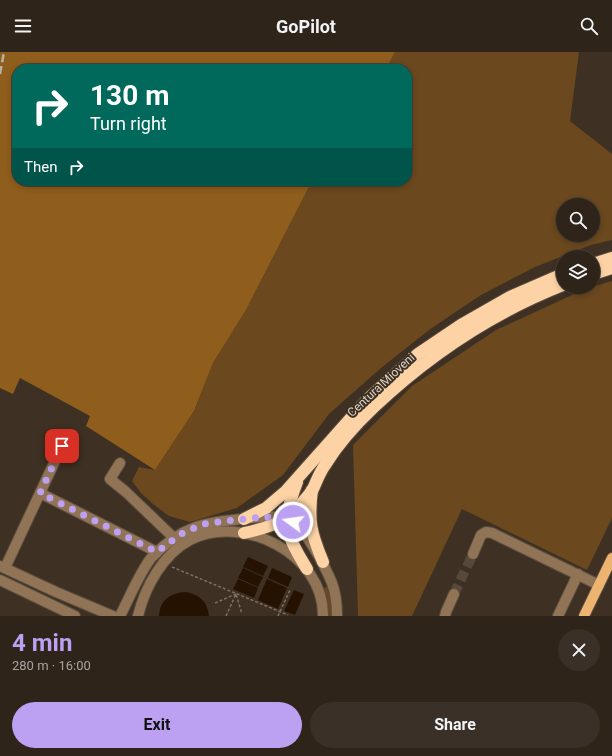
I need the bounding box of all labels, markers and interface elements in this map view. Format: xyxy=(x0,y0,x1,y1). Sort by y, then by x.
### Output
icon: menu xyxy=(12,15,34,37)
icon: search xyxy=(578,15,600,37)
text: GoPilot xyxy=(276,16,336,37)
text: 130 m xyxy=(90,79,169,112)
icon: right xyxy=(24,80,76,132)
text: Turn right xyxy=(90,113,167,134)
icon: right xyxy=(65,156,87,178)
text: Then xyxy=(24,158,57,176)
map controls xyxy=(556,198,600,294)
button: search xyxy=(556,198,600,242)
button: layers xyxy=(556,250,600,294)
street label: Centura Mioveni xyxy=(345,350,417,420)
pin xyxy=(45,429,79,463)
icon: arrive xyxy=(51,435,73,457)
position arrow xyxy=(272,501,314,543)
text: 4 min xyxy=(12,629,72,657)
button: close xyxy=(558,629,600,671)
text: 280 m · 16:00 xyxy=(12,658,91,673)
button: Exit xyxy=(12,702,302,748)
button: Share xyxy=(310,702,600,748)

